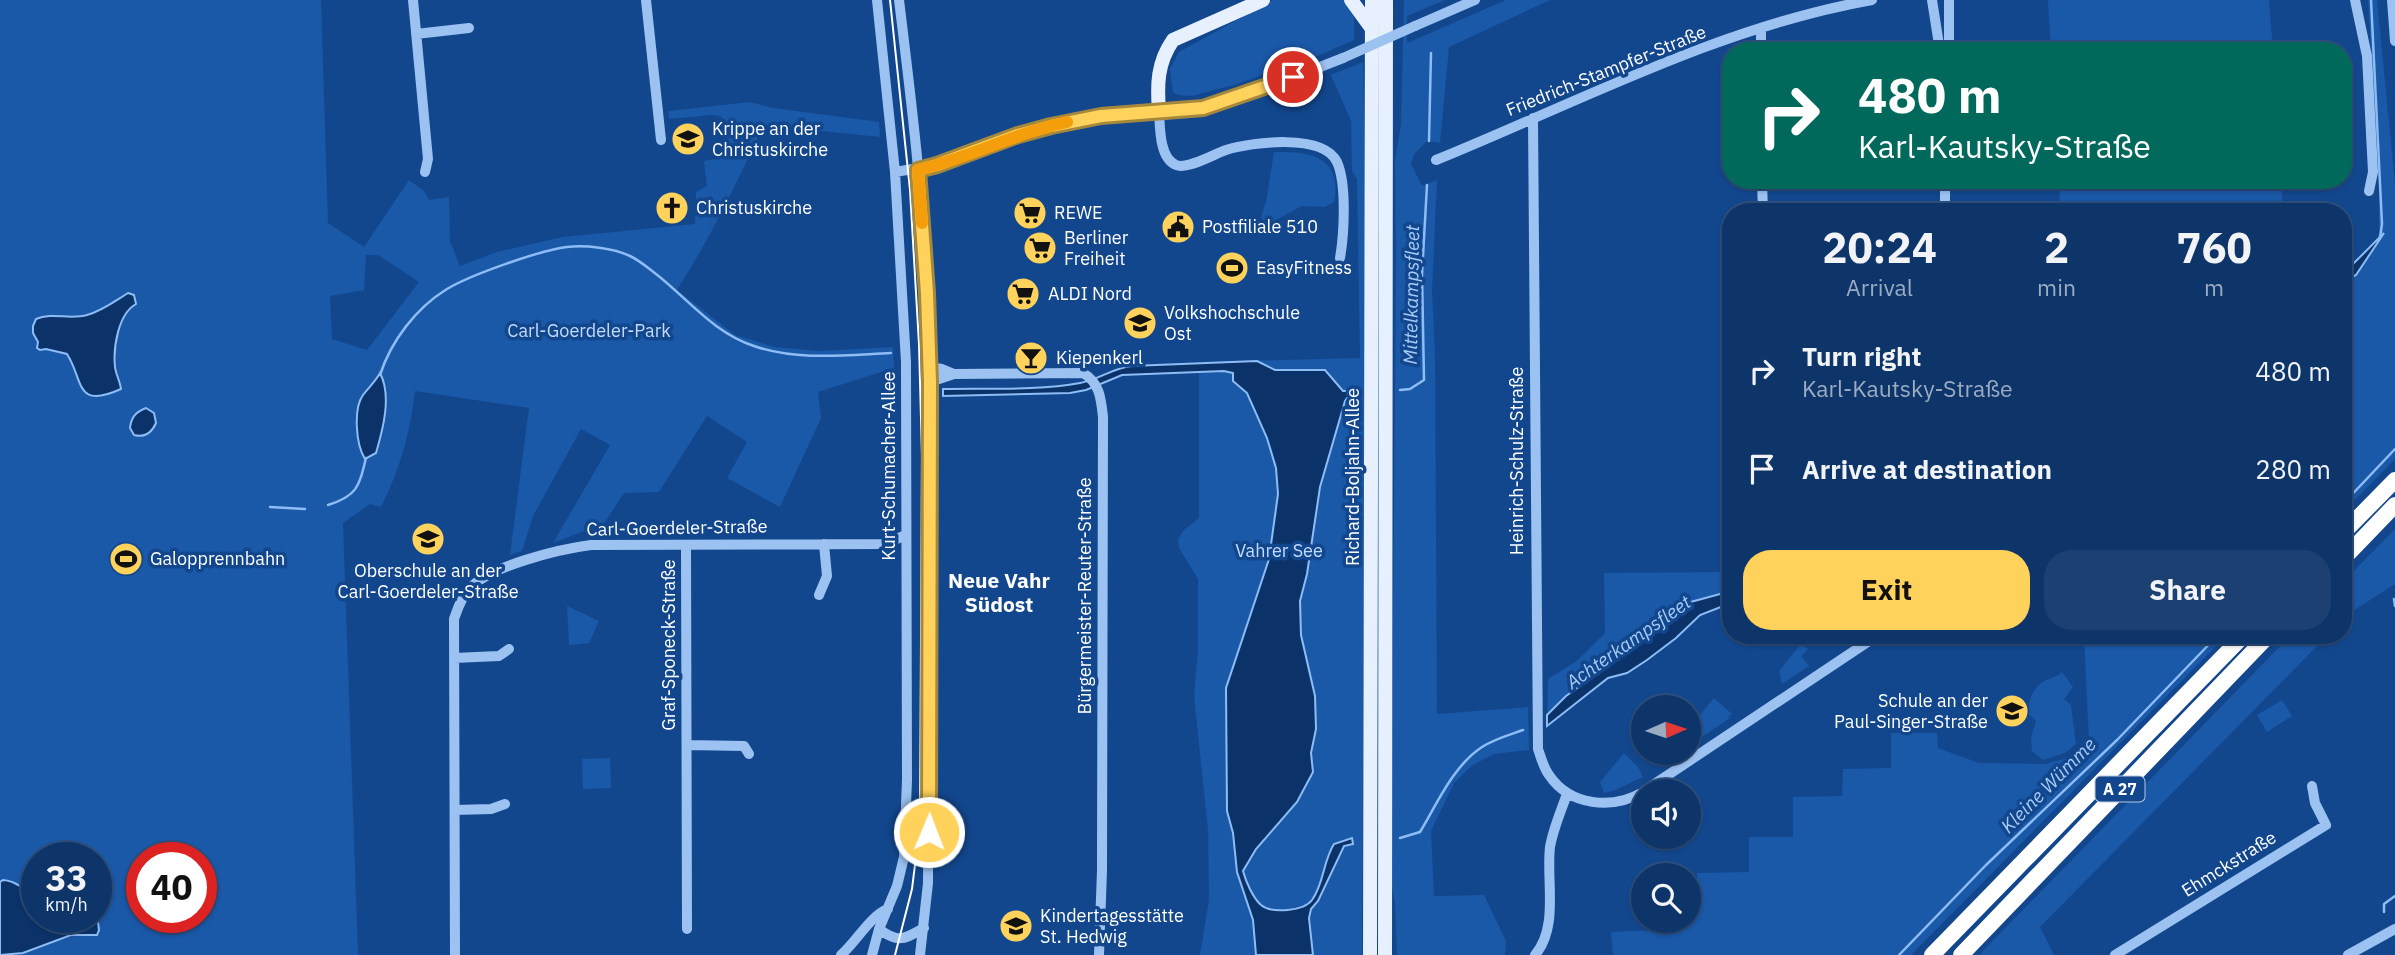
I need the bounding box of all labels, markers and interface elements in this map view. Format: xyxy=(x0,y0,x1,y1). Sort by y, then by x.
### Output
street label: Friedrich-Stampfer-Straße xyxy=(1502,20,1709,121)
pin xyxy=(1263,47,1323,107)
icon: arrive xyxy=(1274,58,1312,96)
text: 480 m xyxy=(1858,63,2002,126)
icon: right xyxy=(1743,70,1834,161)
place label: Krippe an der Christuskirche xyxy=(712,117,828,161)
school or university icon: Krippe an der Christuskirche xyxy=(669,120,707,158)
text: Karl-Kautsky-Straße xyxy=(1858,125,2151,167)
church icon: Christuskirche xyxy=(653,189,691,227)
supermarket icon: REWE xyxy=(1011,194,1049,232)
place label: Christuskirche xyxy=(696,196,812,219)
place label: REWE xyxy=(1054,201,1103,224)
public building icon: Postfiliale 510 xyxy=(1159,208,1197,246)
place label: Postfiliale 510 xyxy=(1202,215,1318,238)
text: 20:24 xyxy=(1822,220,1937,275)
text: 2 xyxy=(2044,220,2069,275)
text: 760 xyxy=(2176,220,2252,275)
water label: Mittelkampsfleet xyxy=(1398,224,1424,365)
place label: Berliner Freiheit xyxy=(1064,226,1129,270)
supermarket icon: Berliner Freiheit xyxy=(1021,229,1059,267)
sports icon: EasyFitness xyxy=(1213,249,1251,287)
place label: EasyFitness xyxy=(1256,256,1352,279)
text: Arrival xyxy=(1846,272,1913,302)
text: min xyxy=(2037,272,2076,302)
text: m xyxy=(2204,272,2224,302)
supermarket icon: ALDI Nord xyxy=(1004,275,1042,313)
place label: ALDI Nord xyxy=(1048,282,1132,305)
place label: Volkshochschule Ost xyxy=(1164,301,1300,345)
school or university icon: Volkshochschule Ost xyxy=(1121,304,1159,342)
park label: Carl-Goerdeler-Park xyxy=(507,319,671,342)
bar icon: Kiepenkerl xyxy=(1012,339,1050,377)
text: Turn right xyxy=(1802,339,1921,373)
place label: Kiepenkerl xyxy=(1056,346,1143,369)
icon: right xyxy=(1743,352,1781,390)
text: 480 m xyxy=(2255,354,2331,388)
street label: Heinrich-Schulz-Straße xyxy=(1505,367,1528,555)
street label: Kurt-Schumacher-Allee xyxy=(877,371,900,561)
text: Karl-Kautsky-Straße xyxy=(1802,373,2013,403)
street label: Richard-Boljahn-Allee xyxy=(1341,388,1364,566)
icon: arrive xyxy=(1743,450,1781,488)
text: Arrive at destination xyxy=(1802,452,2052,486)
text: 280 m xyxy=(2255,452,2331,486)
street label: Bürgermeister-Reuter-Straße xyxy=(1073,477,1096,715)
street label: Carl-Goerdeler-Straße xyxy=(586,514,768,541)
school or university icon: Oberschule an der Carl-Goerdeler-Straße xyxy=(409,520,447,558)
park label: Vahrer See xyxy=(1235,539,1323,562)
sports icon: Galopprennbahn xyxy=(107,540,145,578)
place label: Galopprennbahn xyxy=(150,547,285,570)
button: Exit xyxy=(1743,550,2030,630)
button: Share xyxy=(2044,550,2331,630)
place label: Oberschule an der Carl-Goerdeler-Straße xyxy=(337,559,519,603)
street label: Graf-Sponeck-Straße xyxy=(657,559,680,731)
district label: Neue Vahr Südost xyxy=(948,566,1051,618)
water label: Achterkampsfleet xyxy=(1560,590,1696,695)
place label: Schule an der Paul-Singer-Straße xyxy=(1834,689,1988,733)
school or university icon: Schule an der Paul-Singer-Straße xyxy=(1993,692,2031,730)
north arrow xyxy=(1631,695,1701,765)
map controls xyxy=(1631,695,1701,933)
water label: Kleine Wümme xyxy=(1995,732,2101,838)
road number: A 27 xyxy=(2096,776,2144,802)
button: sound xyxy=(1631,779,1701,849)
position arrow xyxy=(892,795,966,869)
street label: Ehmckstraße xyxy=(2177,825,2280,902)
speed limit sign: 40 xyxy=(126,842,217,933)
text: 33 xyxy=(45,855,88,901)
button: search xyxy=(1631,863,1701,933)
text: km/h xyxy=(45,893,88,916)
place label: Kindertagesstätte St. Hedwig xyxy=(1040,904,1184,948)
school or university icon: Kindertagesstätte St. Hedwig xyxy=(997,907,1035,945)

